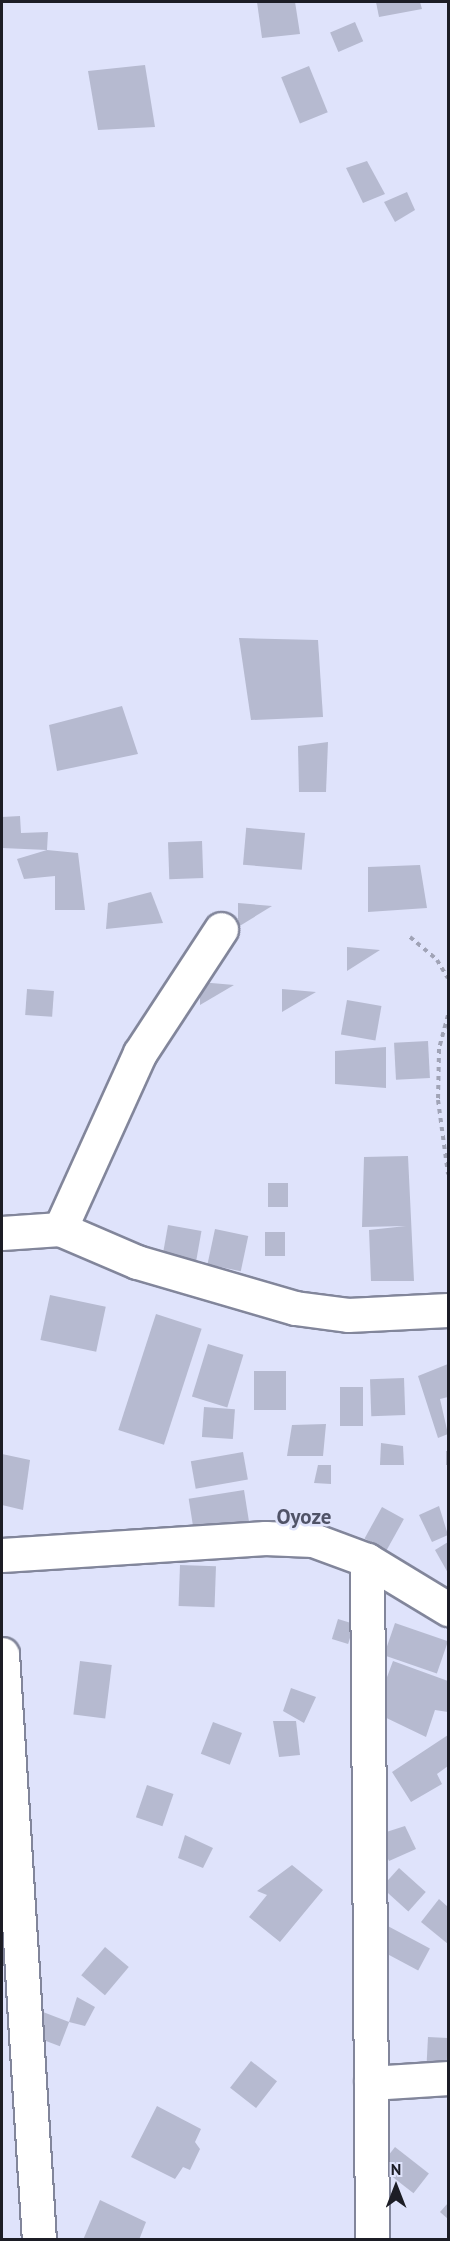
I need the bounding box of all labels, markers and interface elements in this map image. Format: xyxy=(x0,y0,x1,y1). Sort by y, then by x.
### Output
district label: Oyoze xyxy=(276,1504,332,1530)
north arrow xyxy=(366,2157,426,2217)
text: N xyxy=(391,2159,401,2179)

